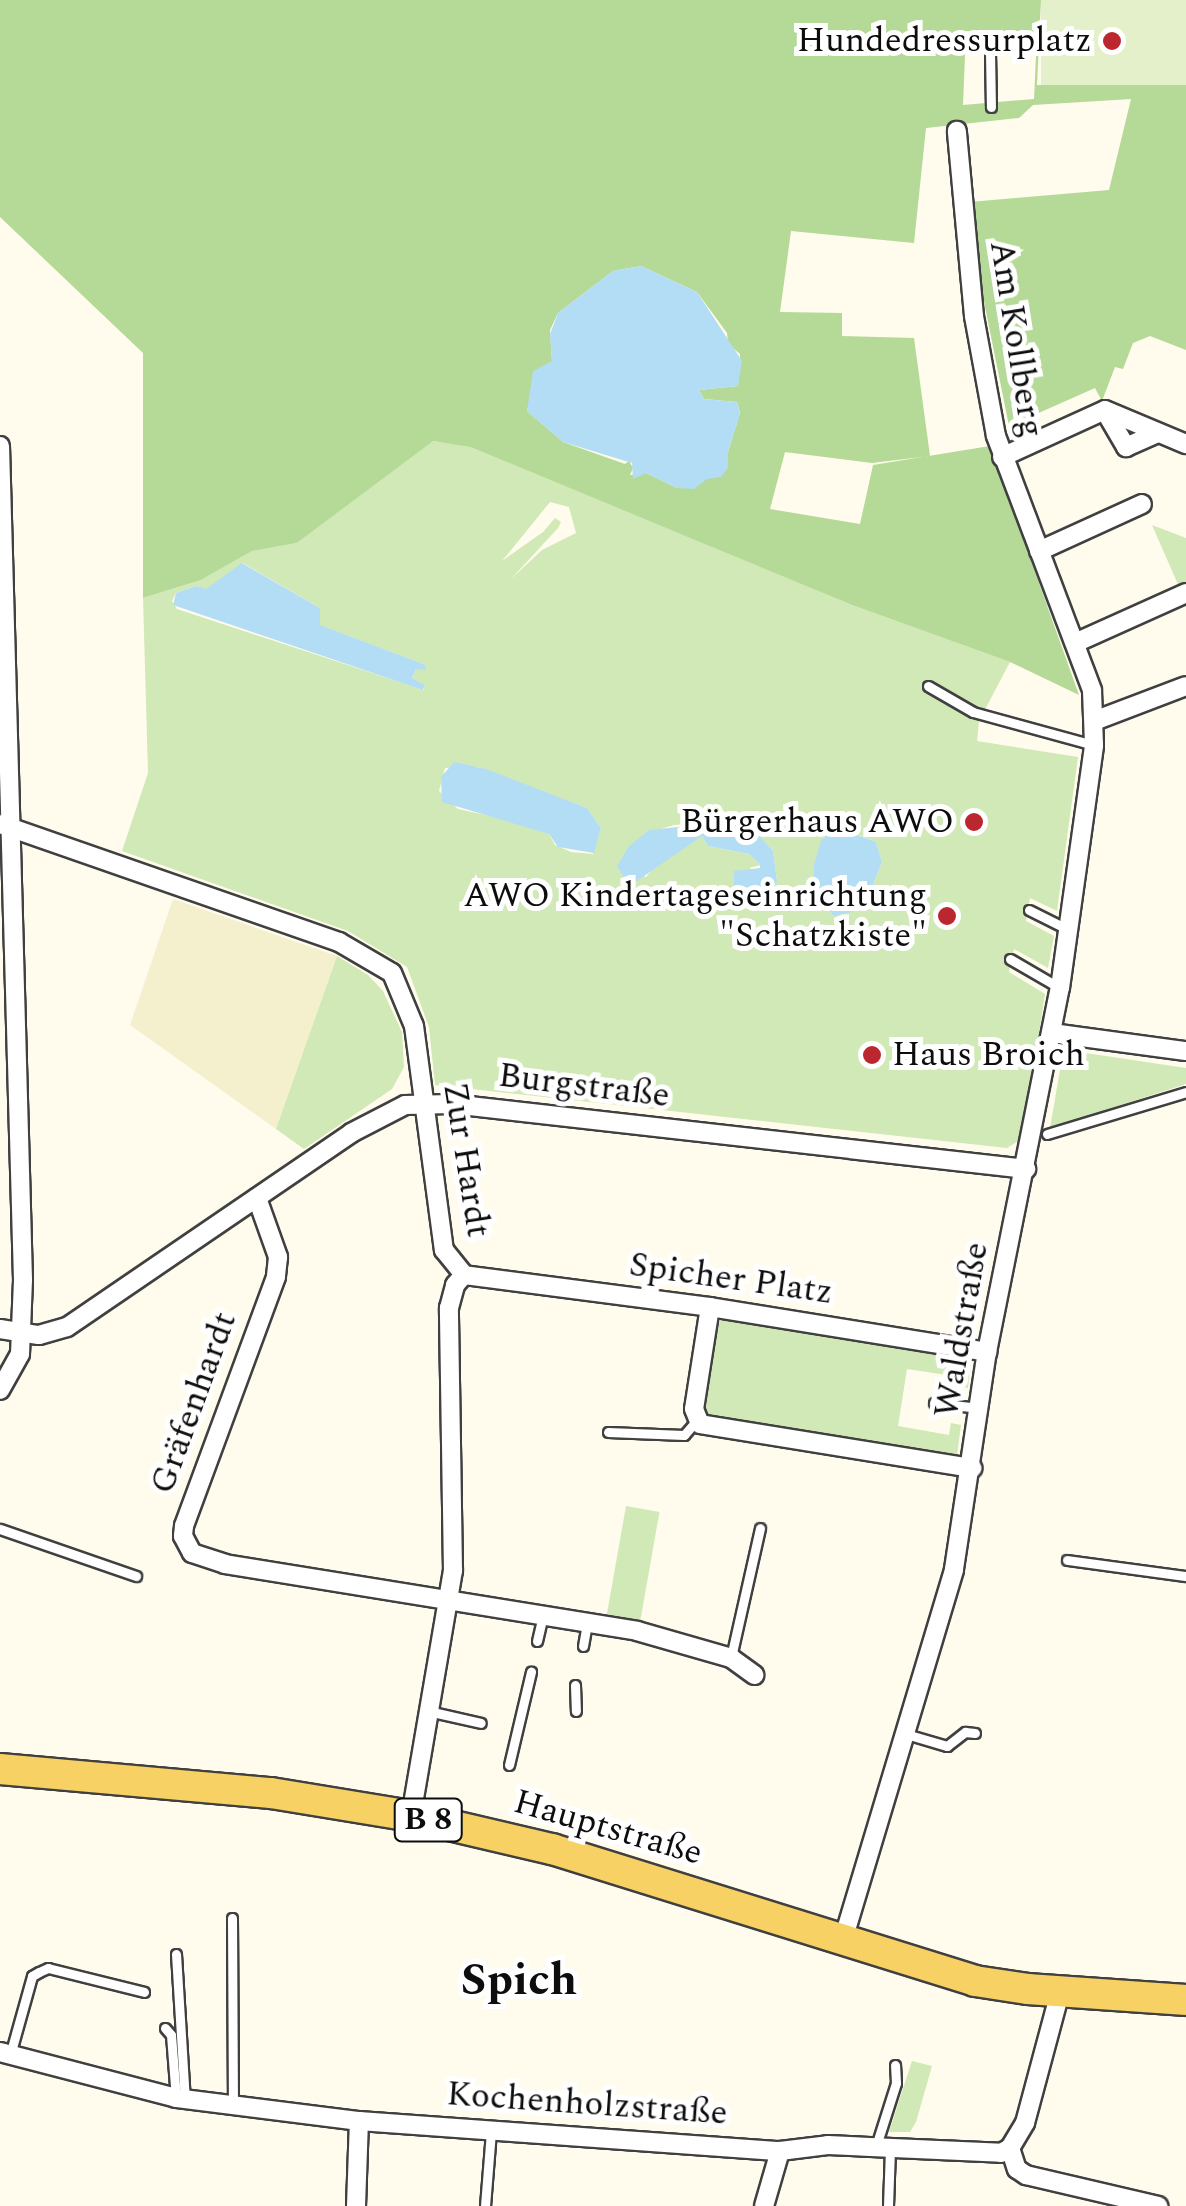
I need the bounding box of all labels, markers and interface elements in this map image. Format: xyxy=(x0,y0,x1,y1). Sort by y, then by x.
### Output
place label: Hundedressurplatz xyxy=(797,20,1092,62)
marker: Hundedressurplatz xyxy=(1101,30,1123,52)
street label: Am Kollberg xyxy=(980,238,1052,440)
place label: Bürgerhaus AWO xyxy=(680,801,954,843)
marker: Bürgerhaus AWO xyxy=(963,811,985,833)
place label: AWO Kindertageseinrichtung "Schatzkiste" xyxy=(463,875,927,957)
marker: AWO Kindertageseinrichtung "Schatzkiste" xyxy=(936,905,958,927)
place label: Haus Broich xyxy=(892,1034,1085,1076)
marker: Haus Broich xyxy=(861,1044,883,1066)
street label: Burgstraße xyxy=(496,1055,672,1117)
street label: Zur Hardt xyxy=(433,1080,499,1240)
street label: Waldstraße xyxy=(926,1239,998,1421)
street label: Spicher Platz xyxy=(627,1244,835,1314)
street label: Gräfenhardt xyxy=(142,1306,246,1500)
street label: Hauptstraße xyxy=(509,1781,707,1875)
road number: B 8 xyxy=(393,1793,463,1847)
district label: Spich xyxy=(461,1954,577,2008)
street label: Kochenholzstraße xyxy=(445,2073,729,2135)

